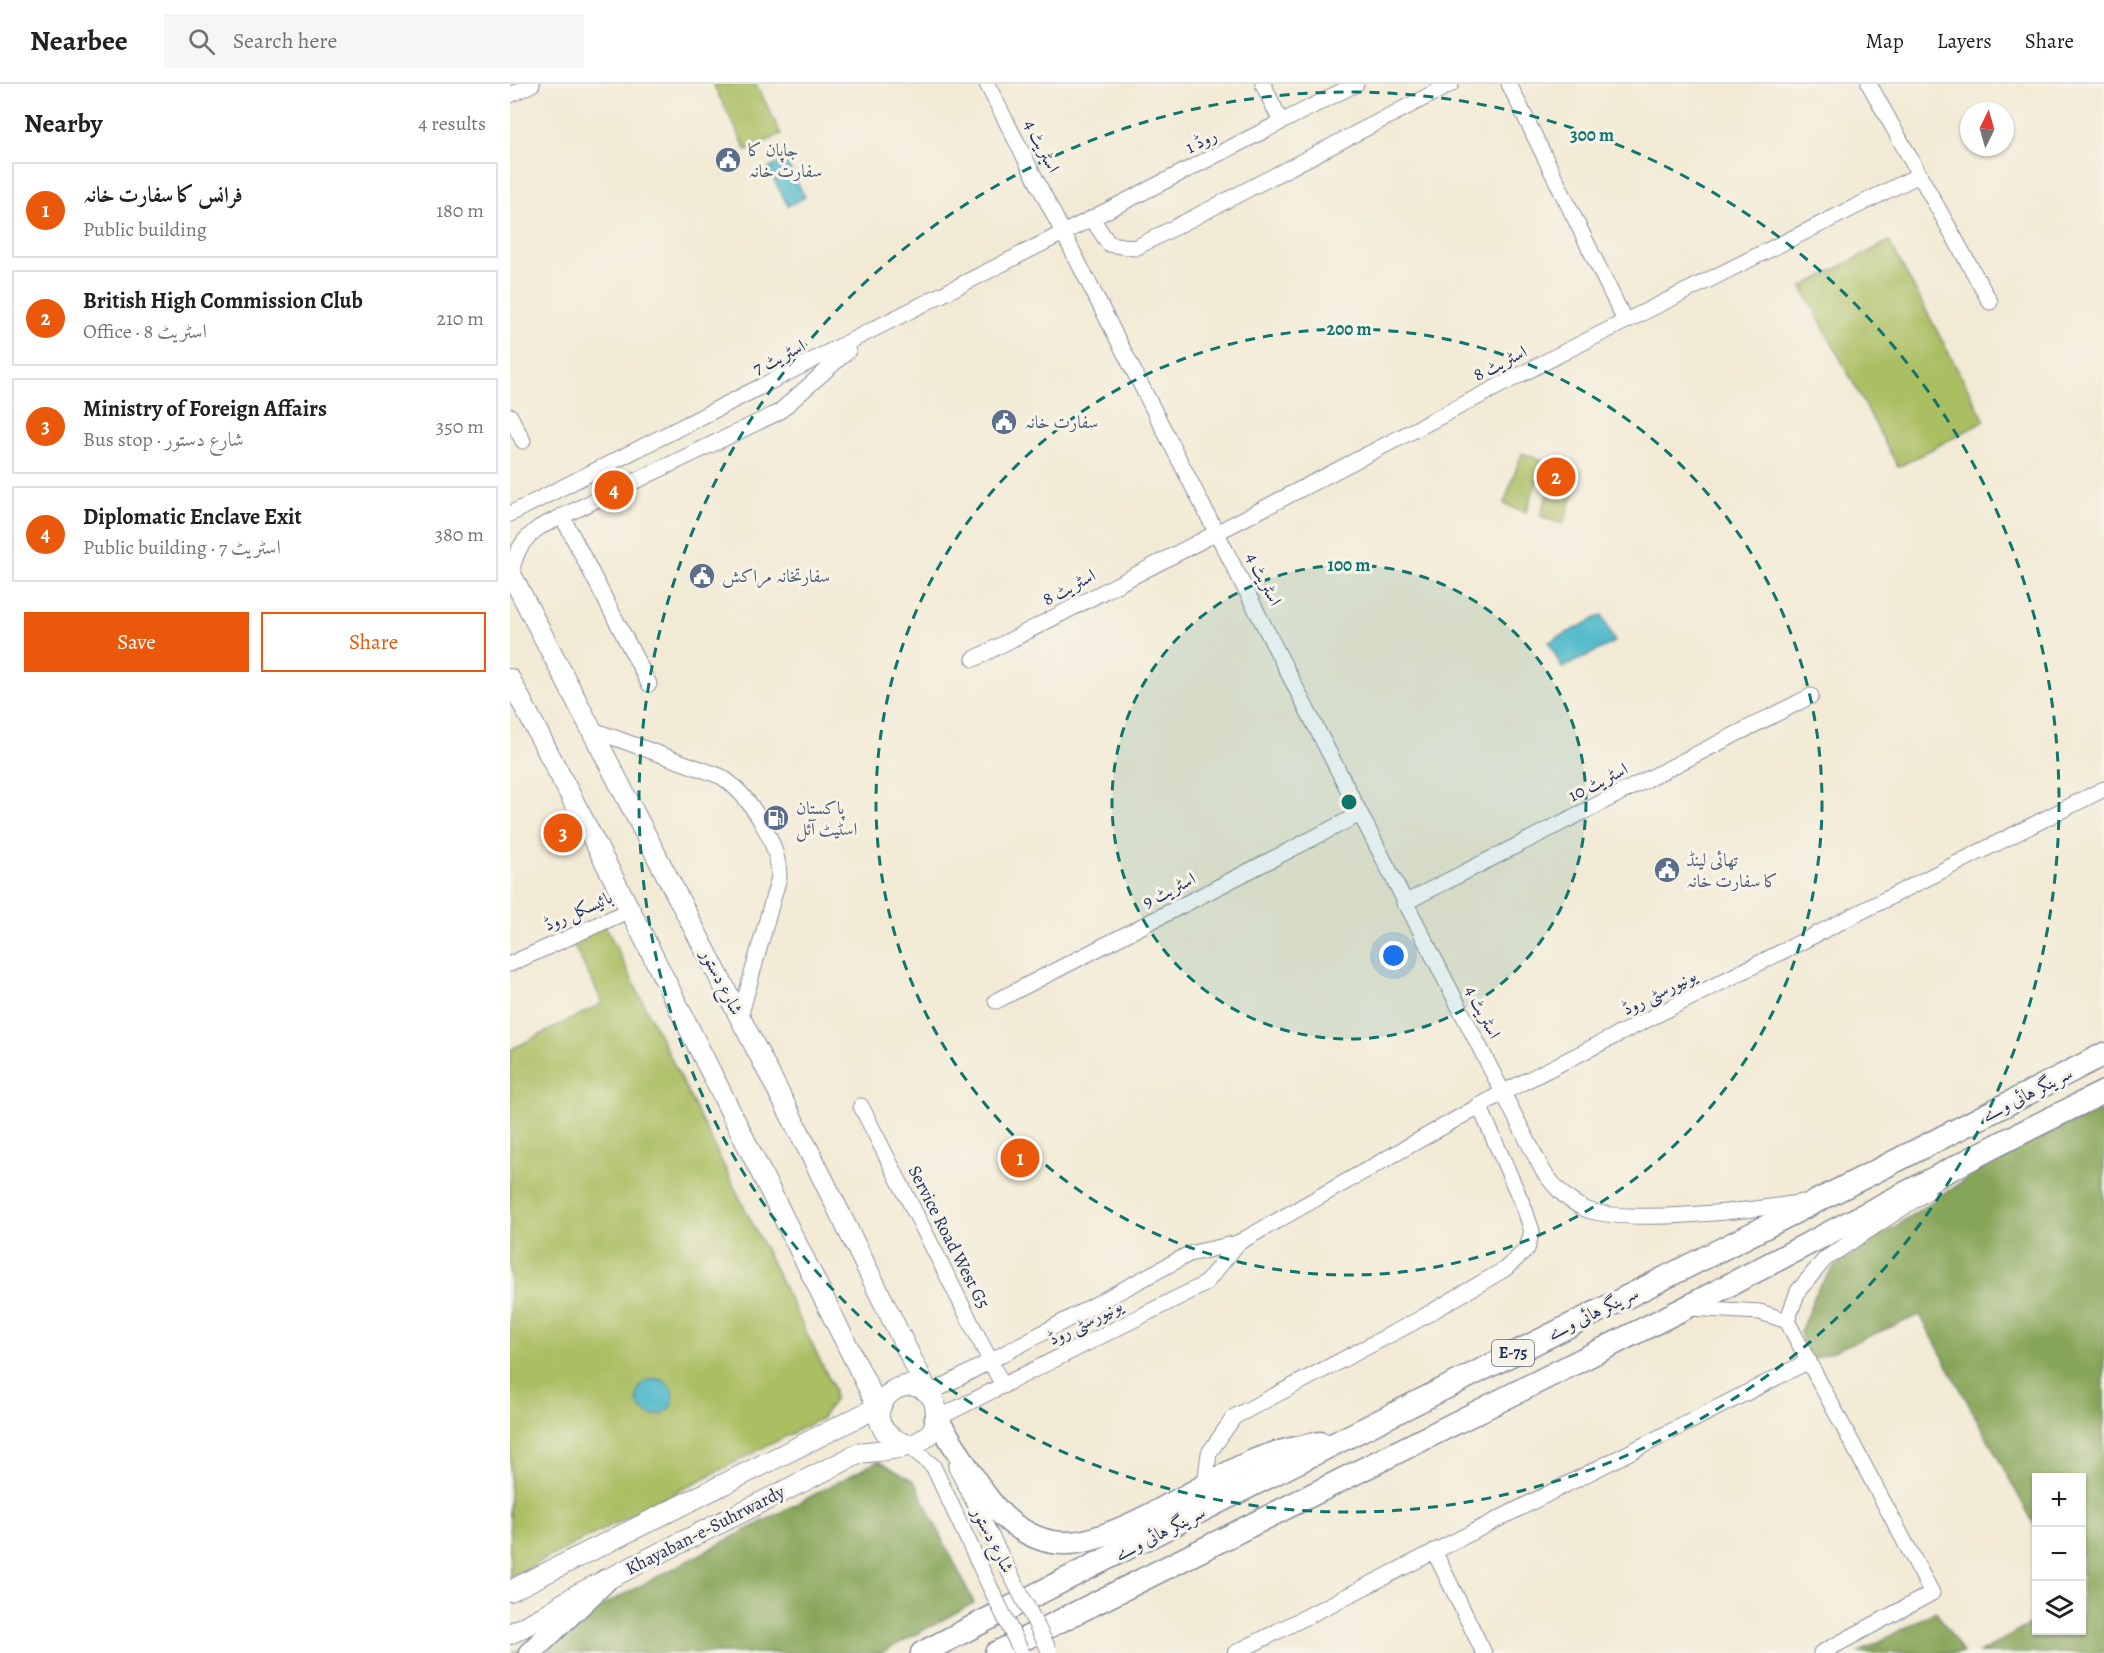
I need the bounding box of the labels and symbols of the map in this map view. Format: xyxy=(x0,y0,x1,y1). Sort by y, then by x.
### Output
north arrow xyxy=(1960,102,2014,156)
street label: اسٹریٹ 4 xyxy=(1018,115,1066,177)
street label: روڈ 1 xyxy=(1181,123,1221,159)
text: 300 m xyxy=(1570,123,1614,147)
place label: جاپان کا سفارت خانہ xyxy=(748,138,822,183)
public building icon: جاپان کا سفارت خانہ xyxy=(713,145,743,175)
text: 200 m xyxy=(1326,317,1372,341)
street label: اسٹریٹ 7 xyxy=(749,334,809,380)
street label: اسٹریٹ 8 xyxy=(1469,339,1531,387)
public building icon: سفارت خانہ xyxy=(989,407,1019,437)
place label: سفارت خانہ xyxy=(1024,410,1098,434)
pin: 2 xyxy=(1536,454,1576,500)
pin: 4 xyxy=(594,468,634,512)
street label: اسٹریٹ 4 xyxy=(1240,548,1288,610)
text: 100 m xyxy=(1328,553,1370,577)
public building icon: سفارتخانہ مراکش xyxy=(687,561,717,591)
street label: اسٹریٹ 8 xyxy=(1038,563,1100,611)
place label: سفارتخانہ مراکش xyxy=(722,564,830,589)
street label: اسٹریٹ 10 xyxy=(1564,757,1632,807)
centre of rings xyxy=(1339,792,1359,812)
place label: پاکستان اسٹیٹ آئل xyxy=(796,796,857,842)
fuel station icon: پاکستان اسٹیٹ آئل xyxy=(761,803,791,833)
pin: 3 xyxy=(544,810,582,855)
place label: تھائی لینڈ کا سفارت خانہ xyxy=(1686,848,1778,893)
public building icon: تھائی لینڈ کا سفارت خانہ xyxy=(1652,855,1682,885)
street label: اسٹریٹ 9 xyxy=(1138,866,1200,914)
street label: بائیسکل روڈ xyxy=(540,885,616,937)
your location xyxy=(1379,941,1408,970)
street label: شارع دستور xyxy=(692,943,749,1020)
street label: یونیورسٹی روڈ xyxy=(1618,962,1702,1022)
street label: اسٹریٹ 4 xyxy=(1459,981,1507,1043)
street label: سرینگر ہائی وے xyxy=(1978,1061,2076,1127)
pin: 1 xyxy=(1000,1136,1040,1180)
street label: Service Road West G5 xyxy=(903,1161,995,1313)
street label: سرینگر ہائی وے xyxy=(1543,1281,1643,1345)
street label: یونیورسٹی روڈ xyxy=(1044,1292,1128,1352)
road number: E-75 xyxy=(1492,1340,1534,1366)
street label: Khayaban-e-Suhrwardy xyxy=(621,1479,789,1581)
street label: سرینگر ہائی وے xyxy=(1111,1500,1209,1566)
street label: شارع دستور xyxy=(963,1501,1020,1578)

